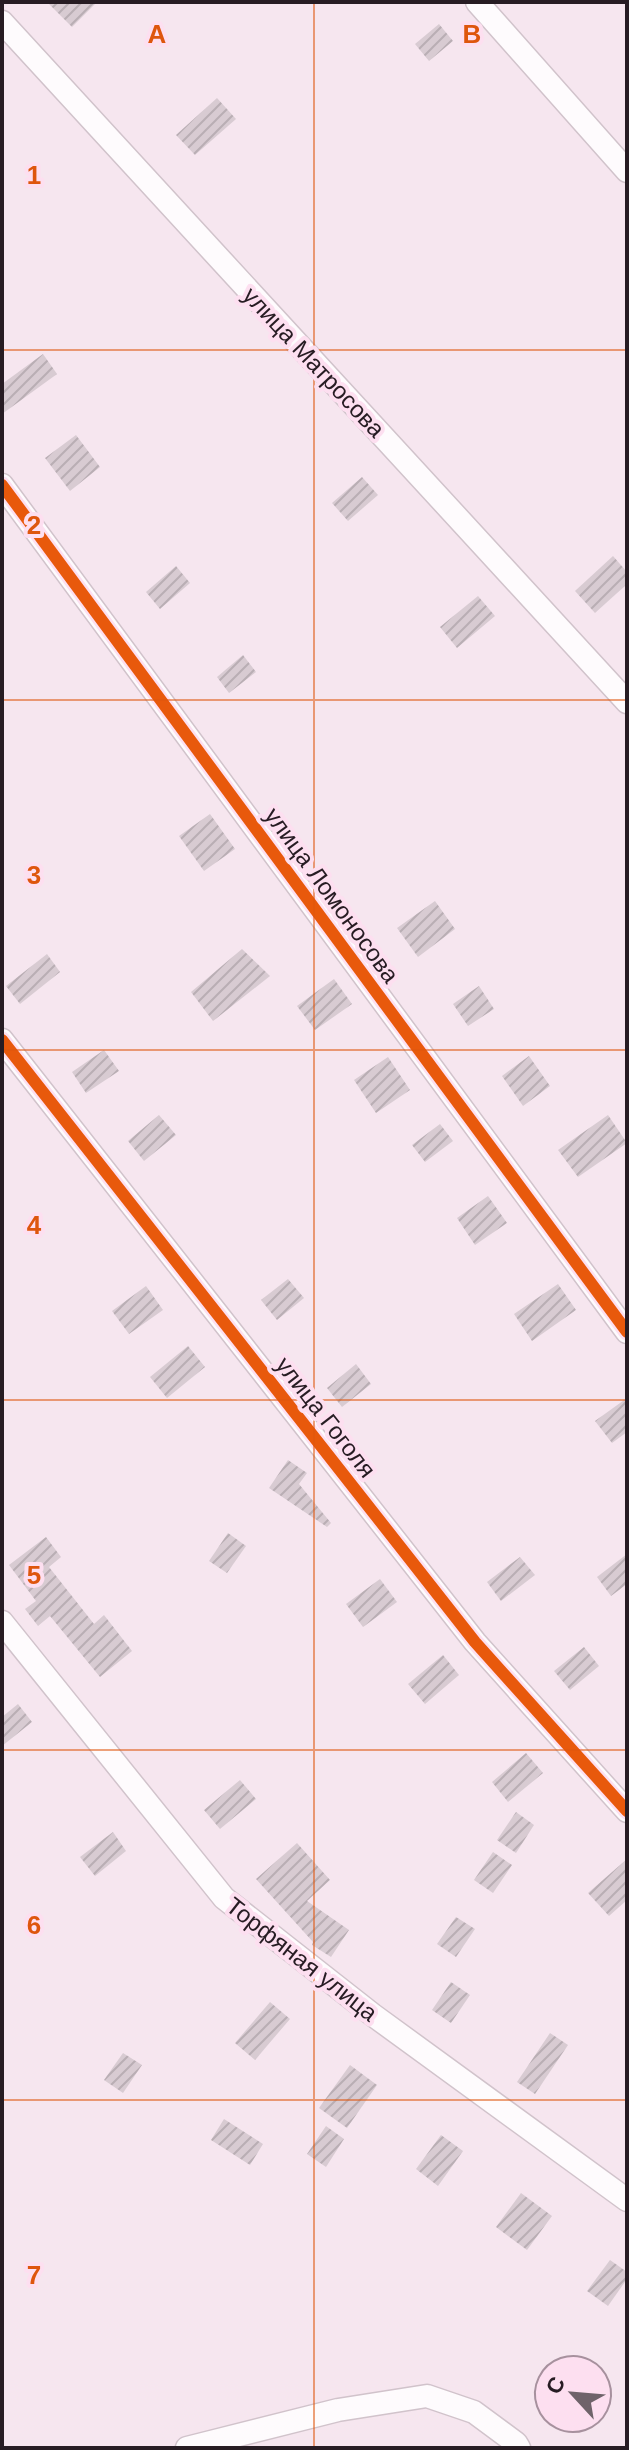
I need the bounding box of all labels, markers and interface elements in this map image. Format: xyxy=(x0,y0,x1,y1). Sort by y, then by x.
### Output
text: A xyxy=(148,19,167,49)
text: B xyxy=(463,19,481,49)
text: 1 xyxy=(27,160,41,190)
street label: улица Матросова xyxy=(238,282,391,443)
text: 2 xyxy=(27,510,41,540)
street label: улица Ломоносова xyxy=(259,802,405,988)
text: 3 xyxy=(27,860,41,890)
text: 4 xyxy=(27,1210,42,1240)
street label: улица Гоголя xyxy=(271,1351,381,1483)
text: 5 xyxy=(27,1560,41,1590)
street label: Торфяная улица xyxy=(221,1892,383,2027)
text: 6 xyxy=(27,1910,41,1940)
text: 7 xyxy=(27,2260,41,2290)
north arrow xyxy=(533,2354,613,2434)
text: С xyxy=(541,2373,570,2398)

